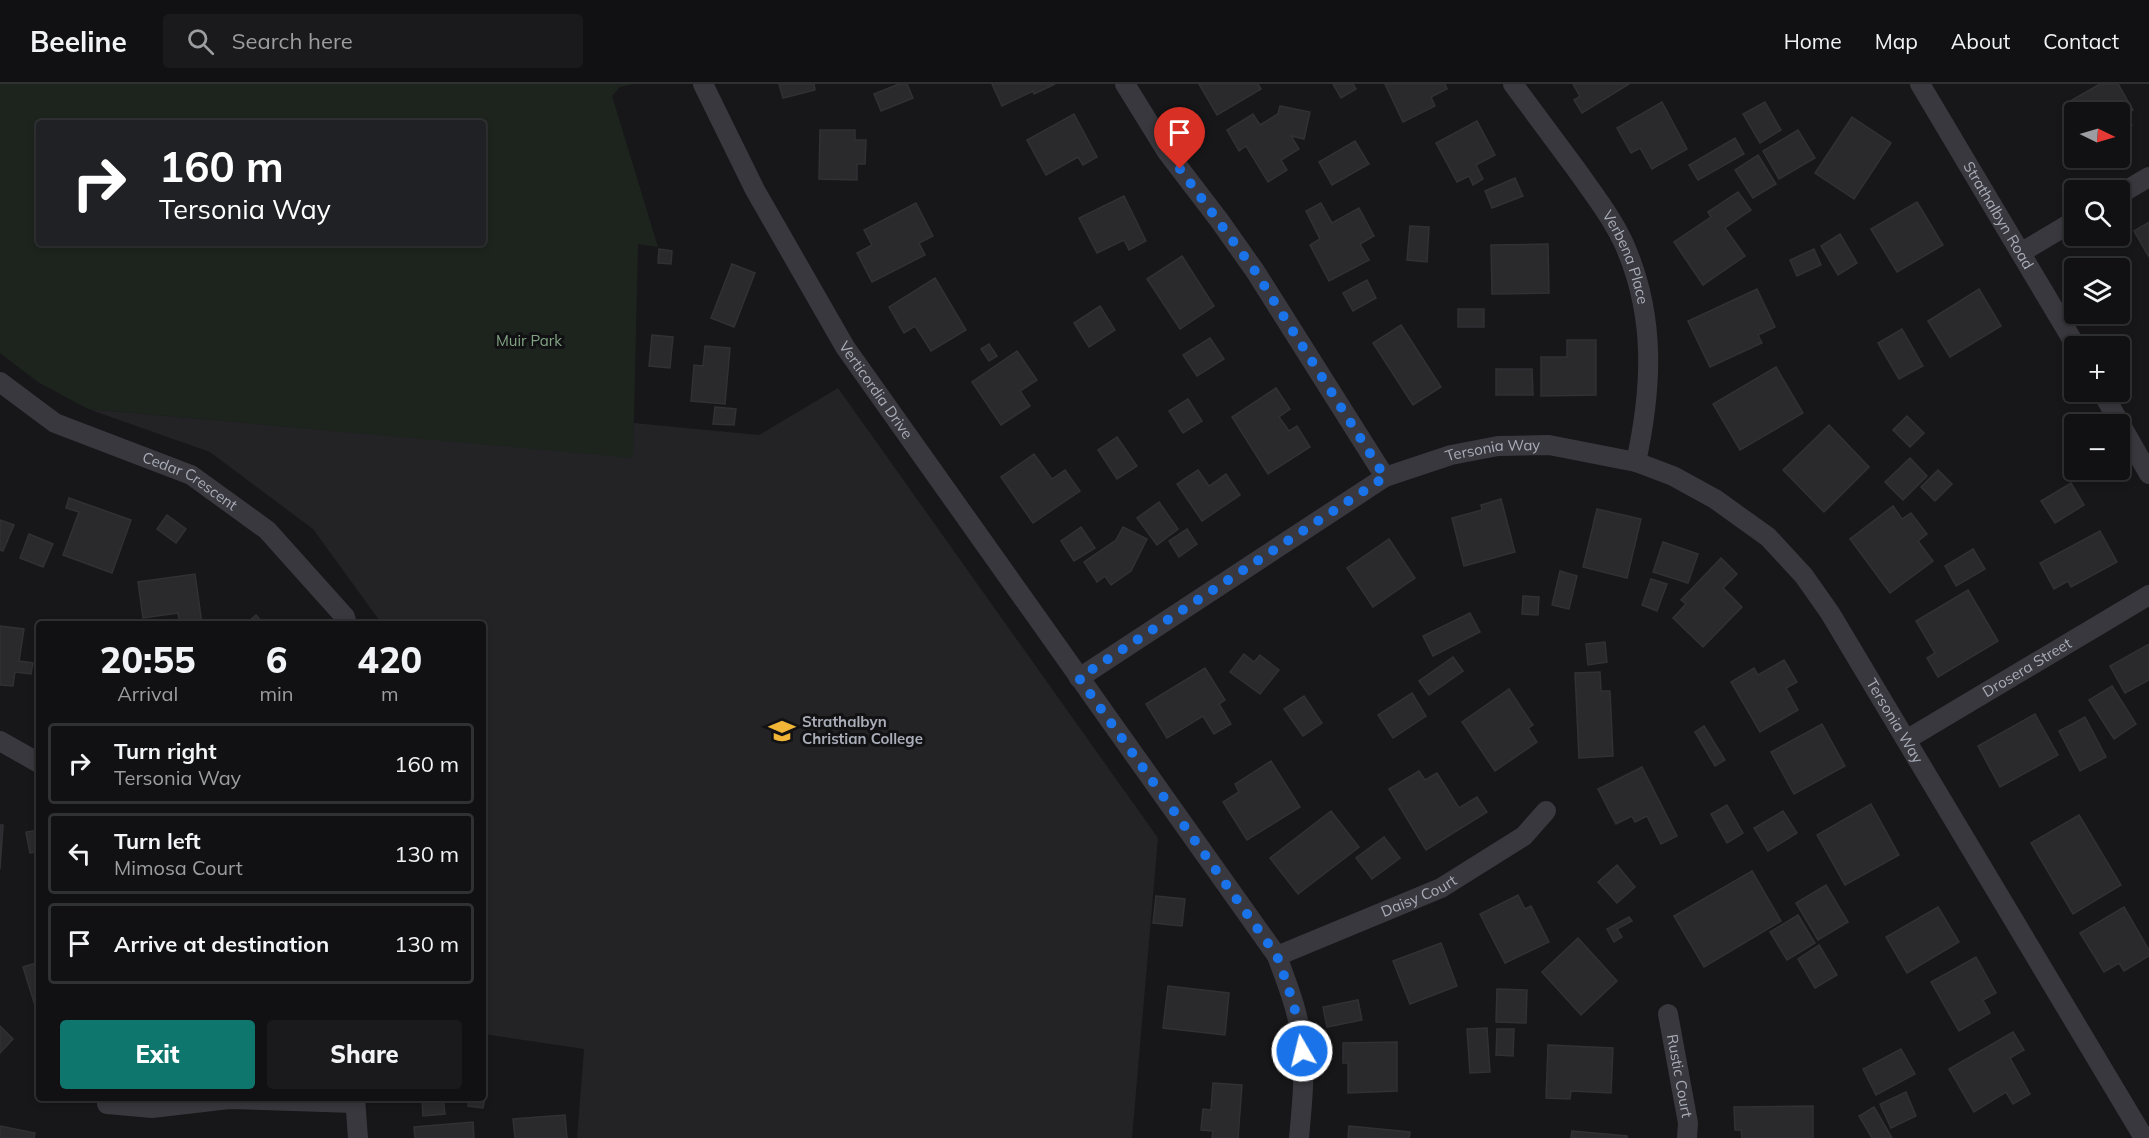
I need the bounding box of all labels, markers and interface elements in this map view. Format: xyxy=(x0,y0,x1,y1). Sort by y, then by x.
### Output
search box xyxy=(163,14,583,68)
text: Beeline xyxy=(30,24,127,59)
icon: search xyxy=(184,25,217,58)
text: Search here xyxy=(232,27,353,55)
text: Home xyxy=(1784,28,1842,54)
text: Map xyxy=(1875,28,1918,54)
text: About xyxy=(1951,28,2010,54)
text: Contact xyxy=(2043,28,2119,54)
north arrow xyxy=(2064,102,2130,168)
map controls xyxy=(2064,102,2130,480)
pin xyxy=(1154,107,1205,169)
icon: arrive xyxy=(1163,116,1196,149)
text: 160 m xyxy=(159,140,284,193)
icon: right xyxy=(60,144,138,222)
street label: Strathalbyn Road xyxy=(1959,158,2038,272)
button: search xyxy=(2064,180,2130,246)
text: Tersonia Way xyxy=(159,192,331,226)
street label: Verbena Place xyxy=(1598,206,1653,306)
button: layers xyxy=(2064,258,2130,324)
park label: Muir Park xyxy=(496,331,562,350)
button: + xyxy=(2064,336,2130,402)
street label: Verticordia Drive xyxy=(835,337,917,443)
button: − xyxy=(2064,414,2130,480)
street label: Tersonia Way xyxy=(1443,435,1540,465)
street label: Cedar Crescent xyxy=(140,447,241,514)
street label: Drosera Street xyxy=(1979,633,2075,701)
text: 20:55 xyxy=(100,637,196,682)
text: 6 xyxy=(266,637,287,682)
text: 420 xyxy=(357,637,422,682)
street label: Tersonia Way xyxy=(1862,675,1928,767)
text: Arrival xyxy=(117,681,178,706)
text: min xyxy=(259,681,294,706)
text: m xyxy=(381,681,399,706)
place label: Strathalbyn Christian College xyxy=(802,712,923,748)
school or university icon: Strathalbyn Christian College xyxy=(767,716,797,746)
text: Turn right xyxy=(114,737,217,765)
icon: right xyxy=(63,747,96,780)
text: 160 m xyxy=(394,750,459,778)
text: Tersonia Way xyxy=(114,765,241,790)
text: Turn left xyxy=(114,827,201,855)
icon: left xyxy=(63,837,96,870)
text: 130 m xyxy=(394,840,459,868)
text: Mimosa Court xyxy=(114,855,243,880)
street label: Daisy Court xyxy=(1378,870,1460,921)
icon: arrive xyxy=(63,927,96,960)
text: Arrive at destination xyxy=(114,930,329,958)
text: 130 m xyxy=(394,930,459,958)
position arrow xyxy=(1270,1019,1334,1083)
button: Exit xyxy=(60,1020,255,1089)
button: Share xyxy=(267,1020,462,1089)
street label: Rustic Court xyxy=(1663,1032,1697,1119)

